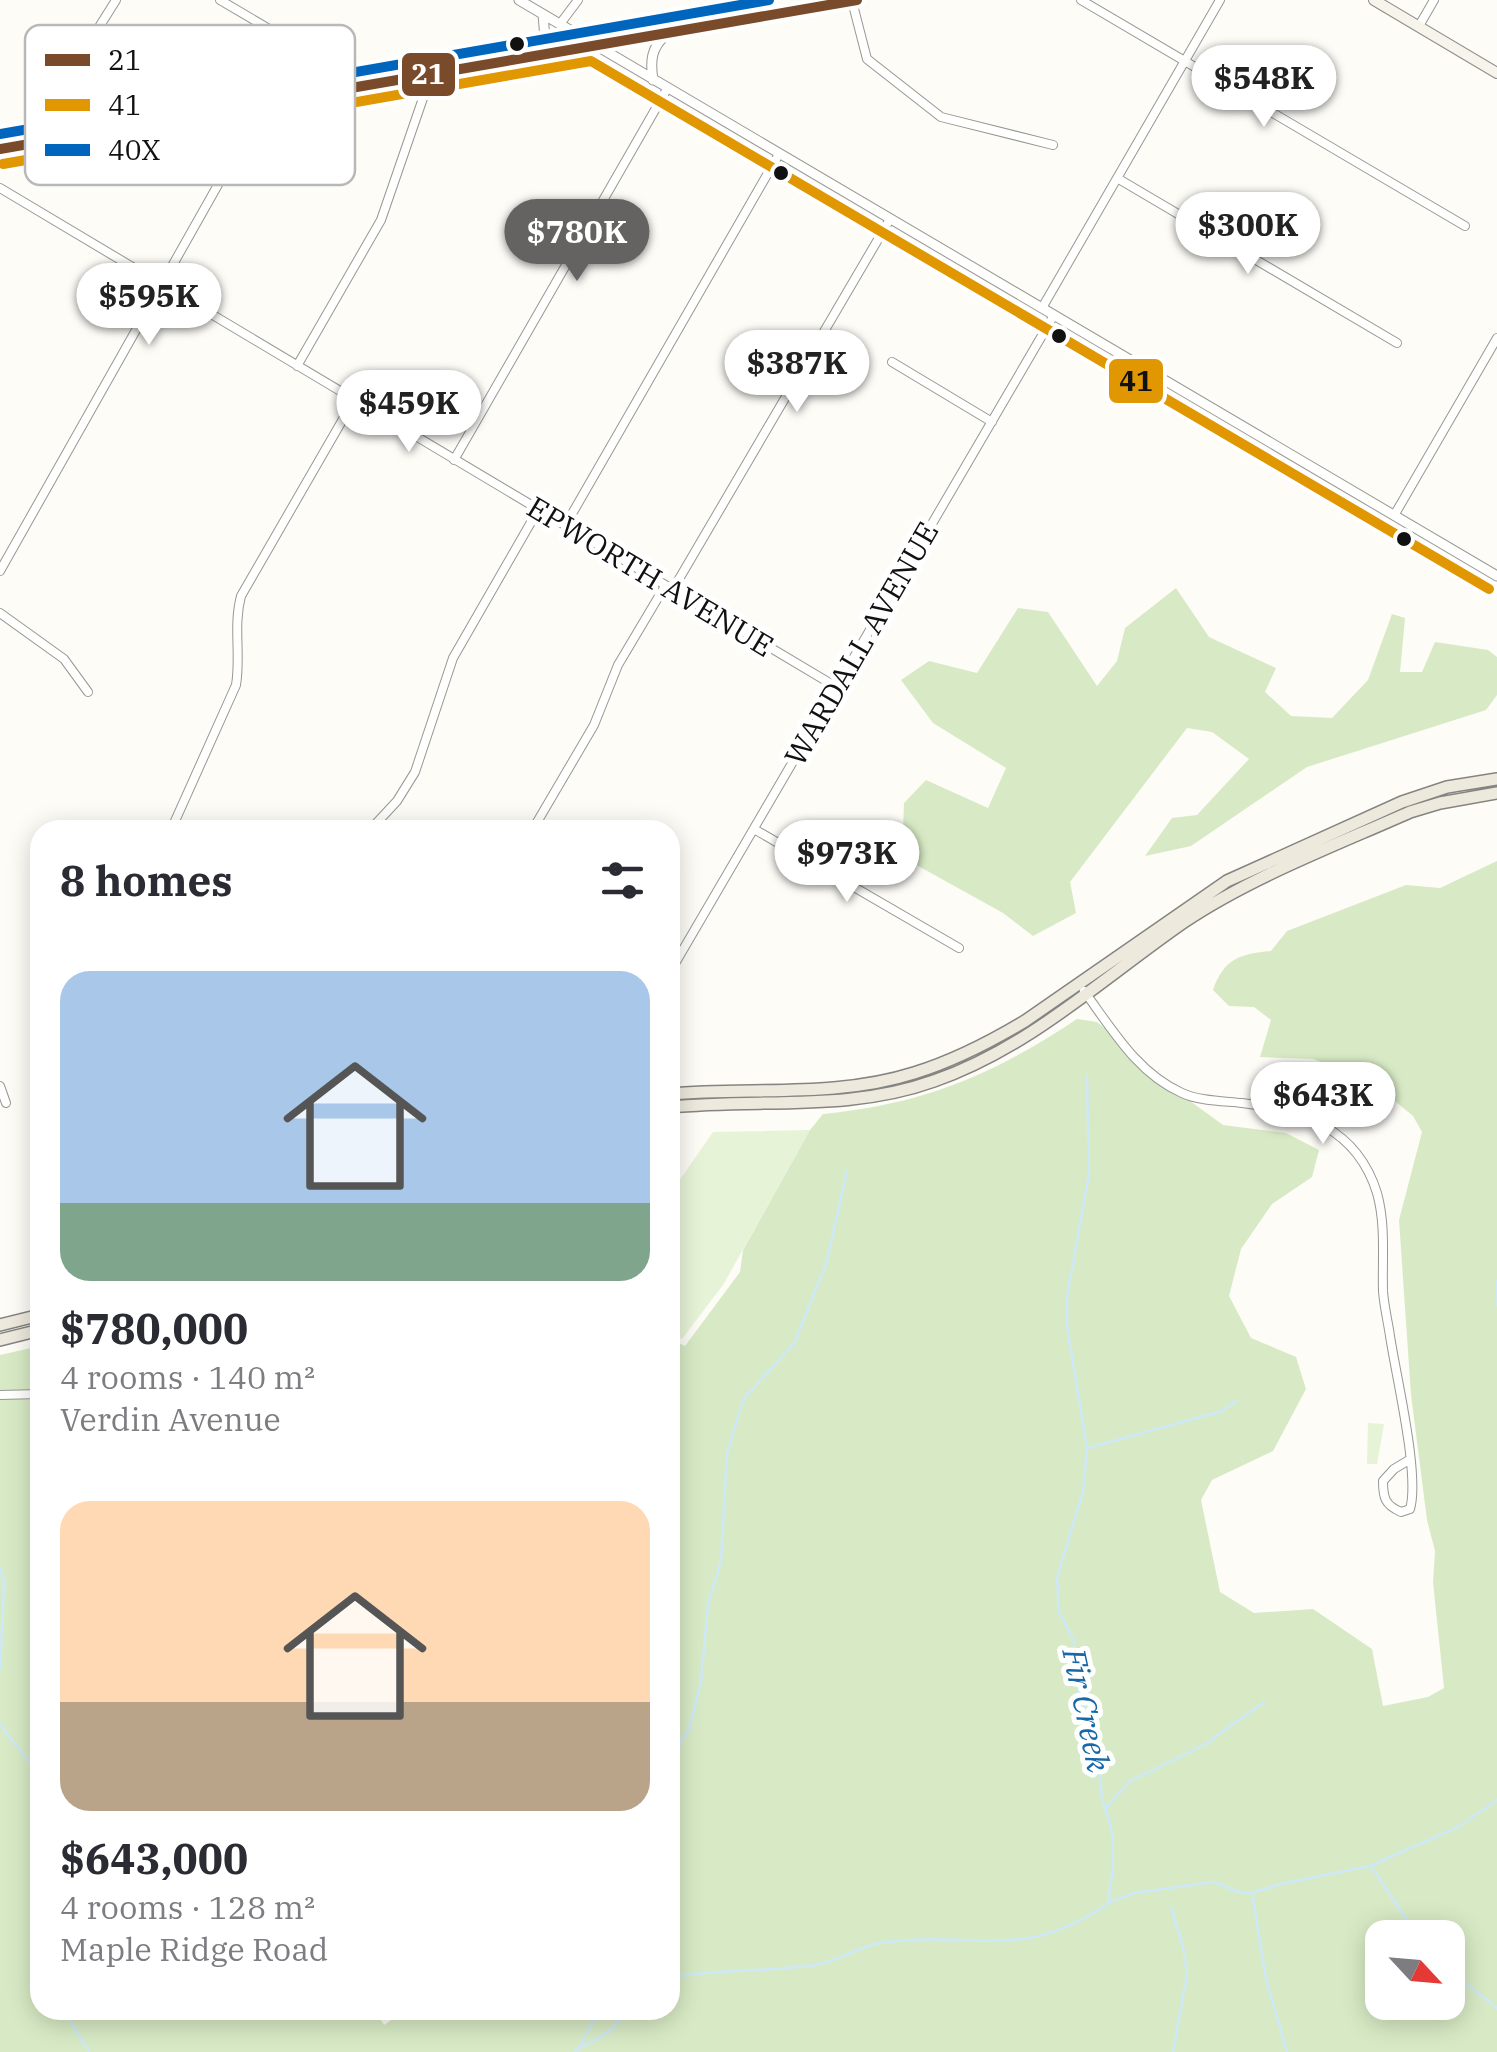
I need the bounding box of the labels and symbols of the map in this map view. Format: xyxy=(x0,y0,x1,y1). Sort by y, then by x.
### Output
legend xyxy=(25,25,355,185)
unlabelled marker xyxy=(507,34,527,54)
text: 21 xyxy=(108,41,142,78)
pin: $548K xyxy=(1194,45,1334,130)
line badge: 21 xyxy=(400,51,457,98)
text: 21 xyxy=(411,55,445,92)
text: 41 xyxy=(108,86,142,123)
text: 40X xyxy=(108,131,161,168)
unlabelled marker xyxy=(771,163,791,183)
pin: $300K xyxy=(1178,192,1318,277)
pin: $780K xyxy=(507,199,647,284)
pin: $595K xyxy=(79,263,219,348)
unlabelled marker xyxy=(1049,326,1069,346)
pin: $387K xyxy=(727,330,867,415)
line badge: 41 xyxy=(1107,357,1165,405)
text: 41 xyxy=(1119,362,1153,399)
pin: $459K xyxy=(339,370,479,455)
street label: EPWORTH AVENUE xyxy=(520,487,781,665)
street label: WARDALL AVENUE xyxy=(775,514,946,772)
unlabelled marker xyxy=(1394,529,1414,549)
pin: $973K xyxy=(777,820,917,905)
pin: $643K xyxy=(1253,1062,1393,1147)
water label: Fir Creek xyxy=(1053,1643,1121,1776)
north arrow xyxy=(1365,1920,1465,2020)

